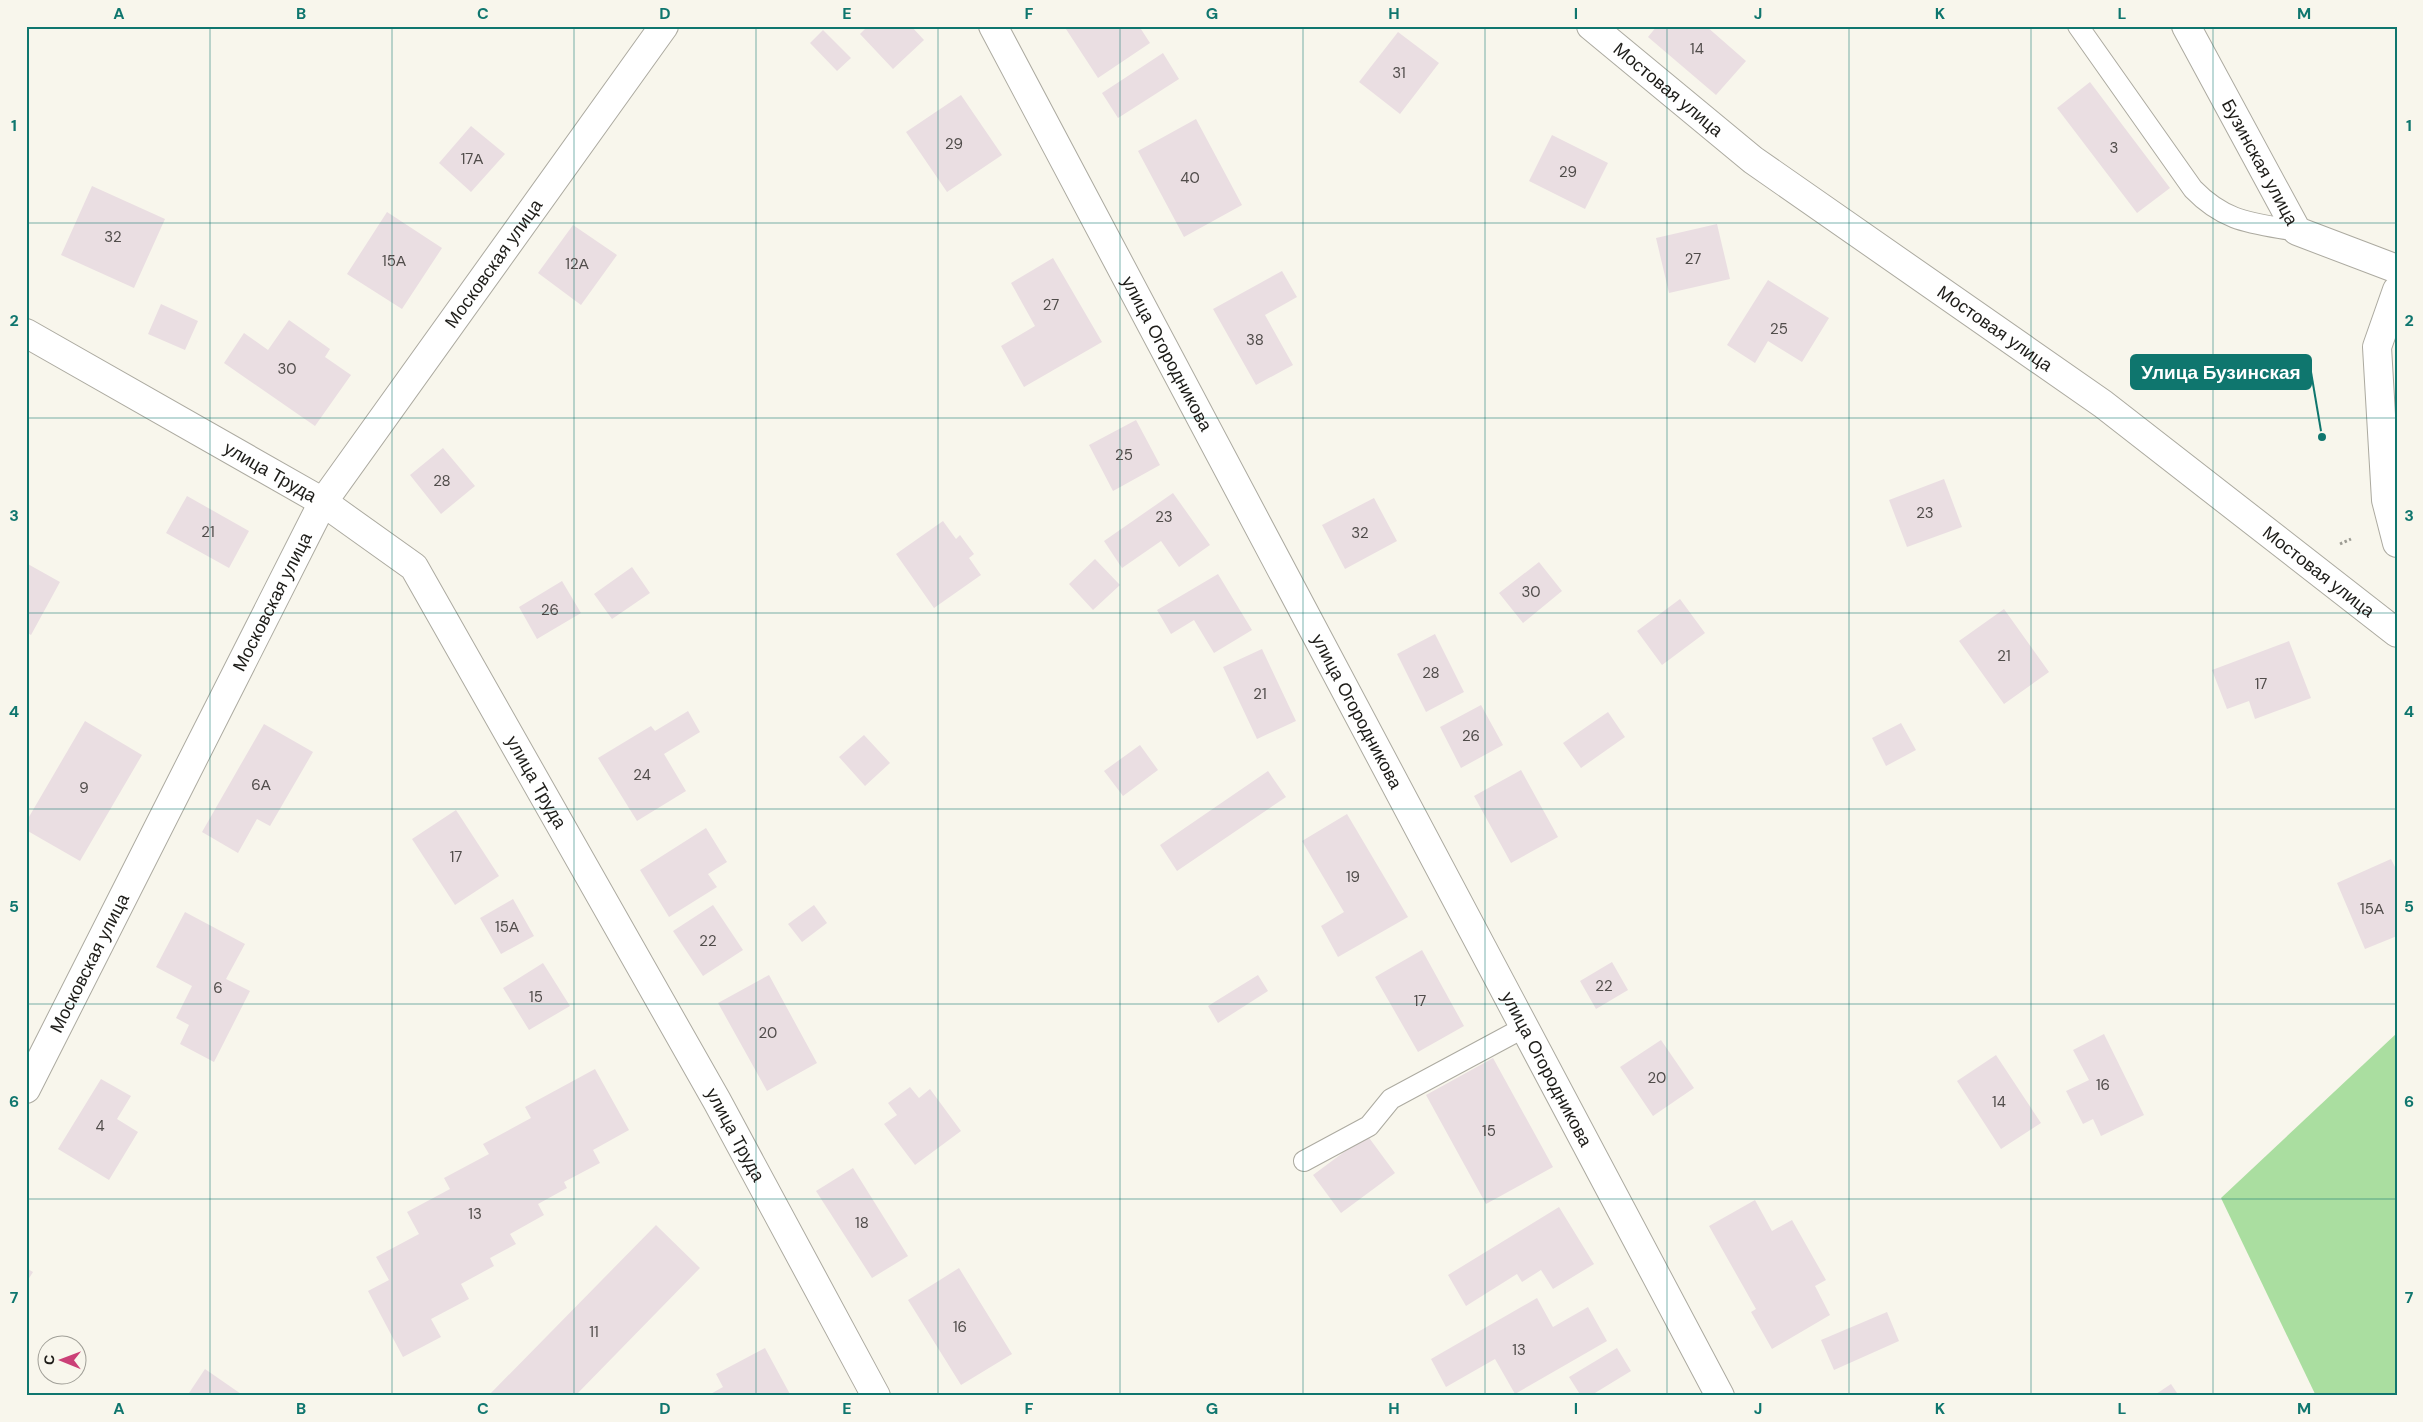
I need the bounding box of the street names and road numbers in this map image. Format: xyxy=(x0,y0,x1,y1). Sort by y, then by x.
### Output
street label: Мостовая улица xyxy=(1608,37,1729,143)
street label: Бузинская улица xyxy=(2216,95,2304,230)
street label: Московская улица xyxy=(439,194,549,333)
street label: улица Огородникова xyxy=(1116,272,1218,436)
street label: Мостовая улица xyxy=(1932,280,2058,378)
street label: улица Труда xyxy=(220,436,322,508)
street label: Мостовая улица xyxy=(2258,521,2380,624)
street label: Московская улица xyxy=(227,527,318,676)
street label: улица Огородникова xyxy=(1306,630,1408,794)
street label: улица Труда xyxy=(500,731,572,834)
street label: Московская улица xyxy=(44,889,135,1037)
street label: улица Огородникова xyxy=(1496,988,1598,1152)
street label: улица Труда xyxy=(700,1084,771,1187)

